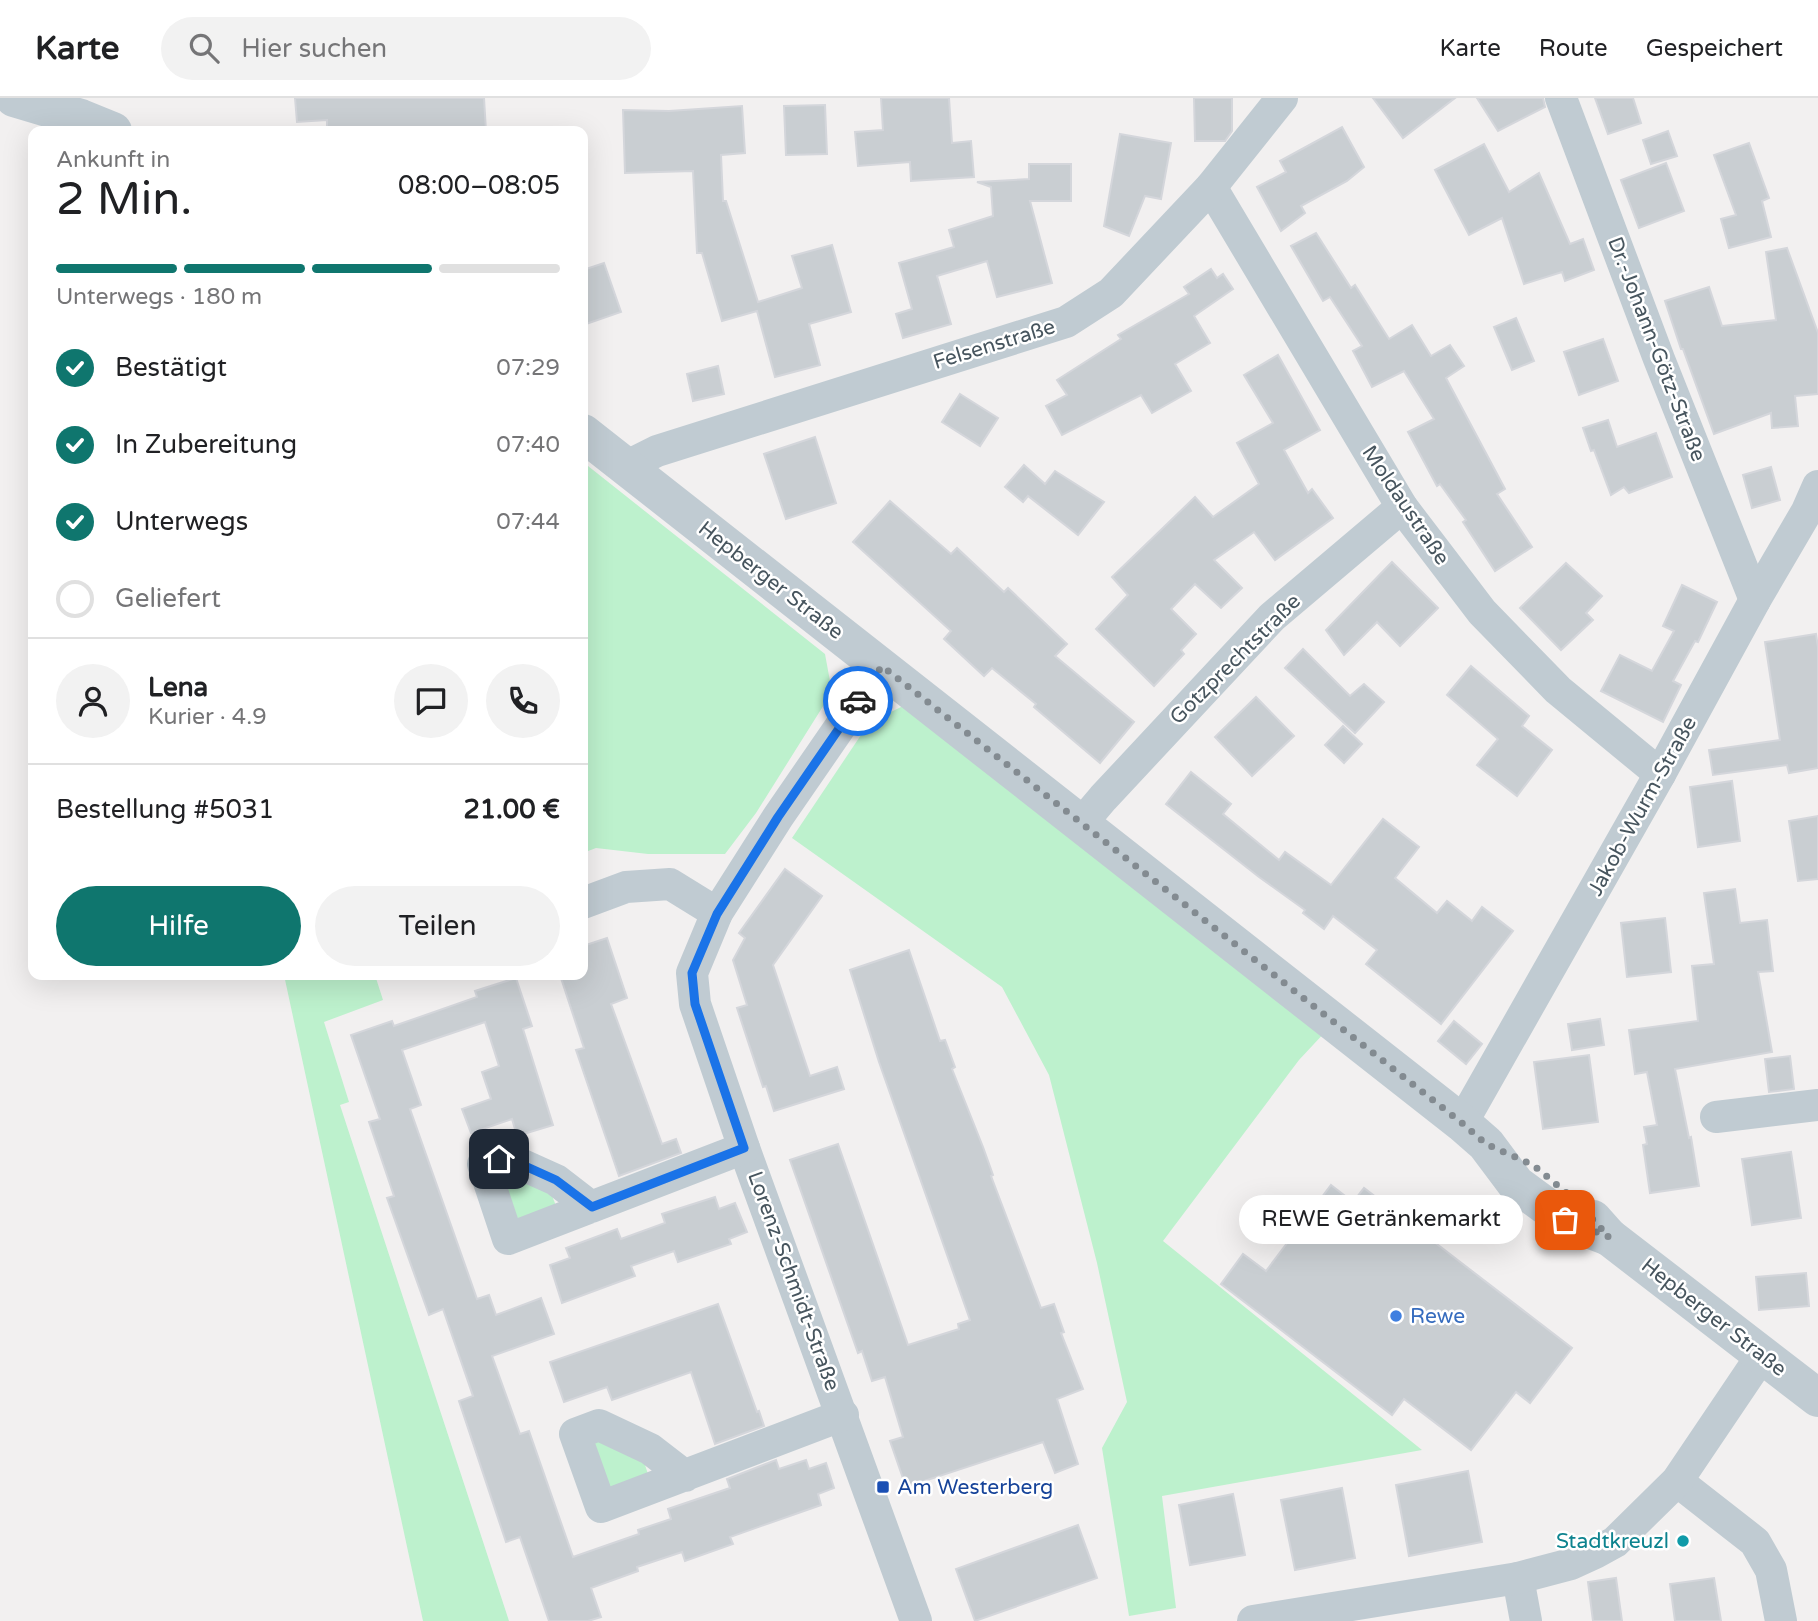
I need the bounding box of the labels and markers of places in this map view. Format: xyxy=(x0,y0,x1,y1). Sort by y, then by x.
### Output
pin xyxy=(469,1129,529,1189)
pin xyxy=(1535,1190,1595,1250)
callout: REWE Getränkemarkt xyxy=(1240,1196,1523,1244)
place label: Rewe xyxy=(1410,1304,1465,1329)
marker: Rewe xyxy=(1388,1308,1404,1324)
place label: Am Westerberg xyxy=(897,1475,1053,1500)
marker: Am Westerberg xyxy=(875,1479,891,1495)
place label: Stadtkreuzl xyxy=(1556,1529,1669,1554)
marker: Stadtkreuzl xyxy=(1675,1533,1691,1549)

